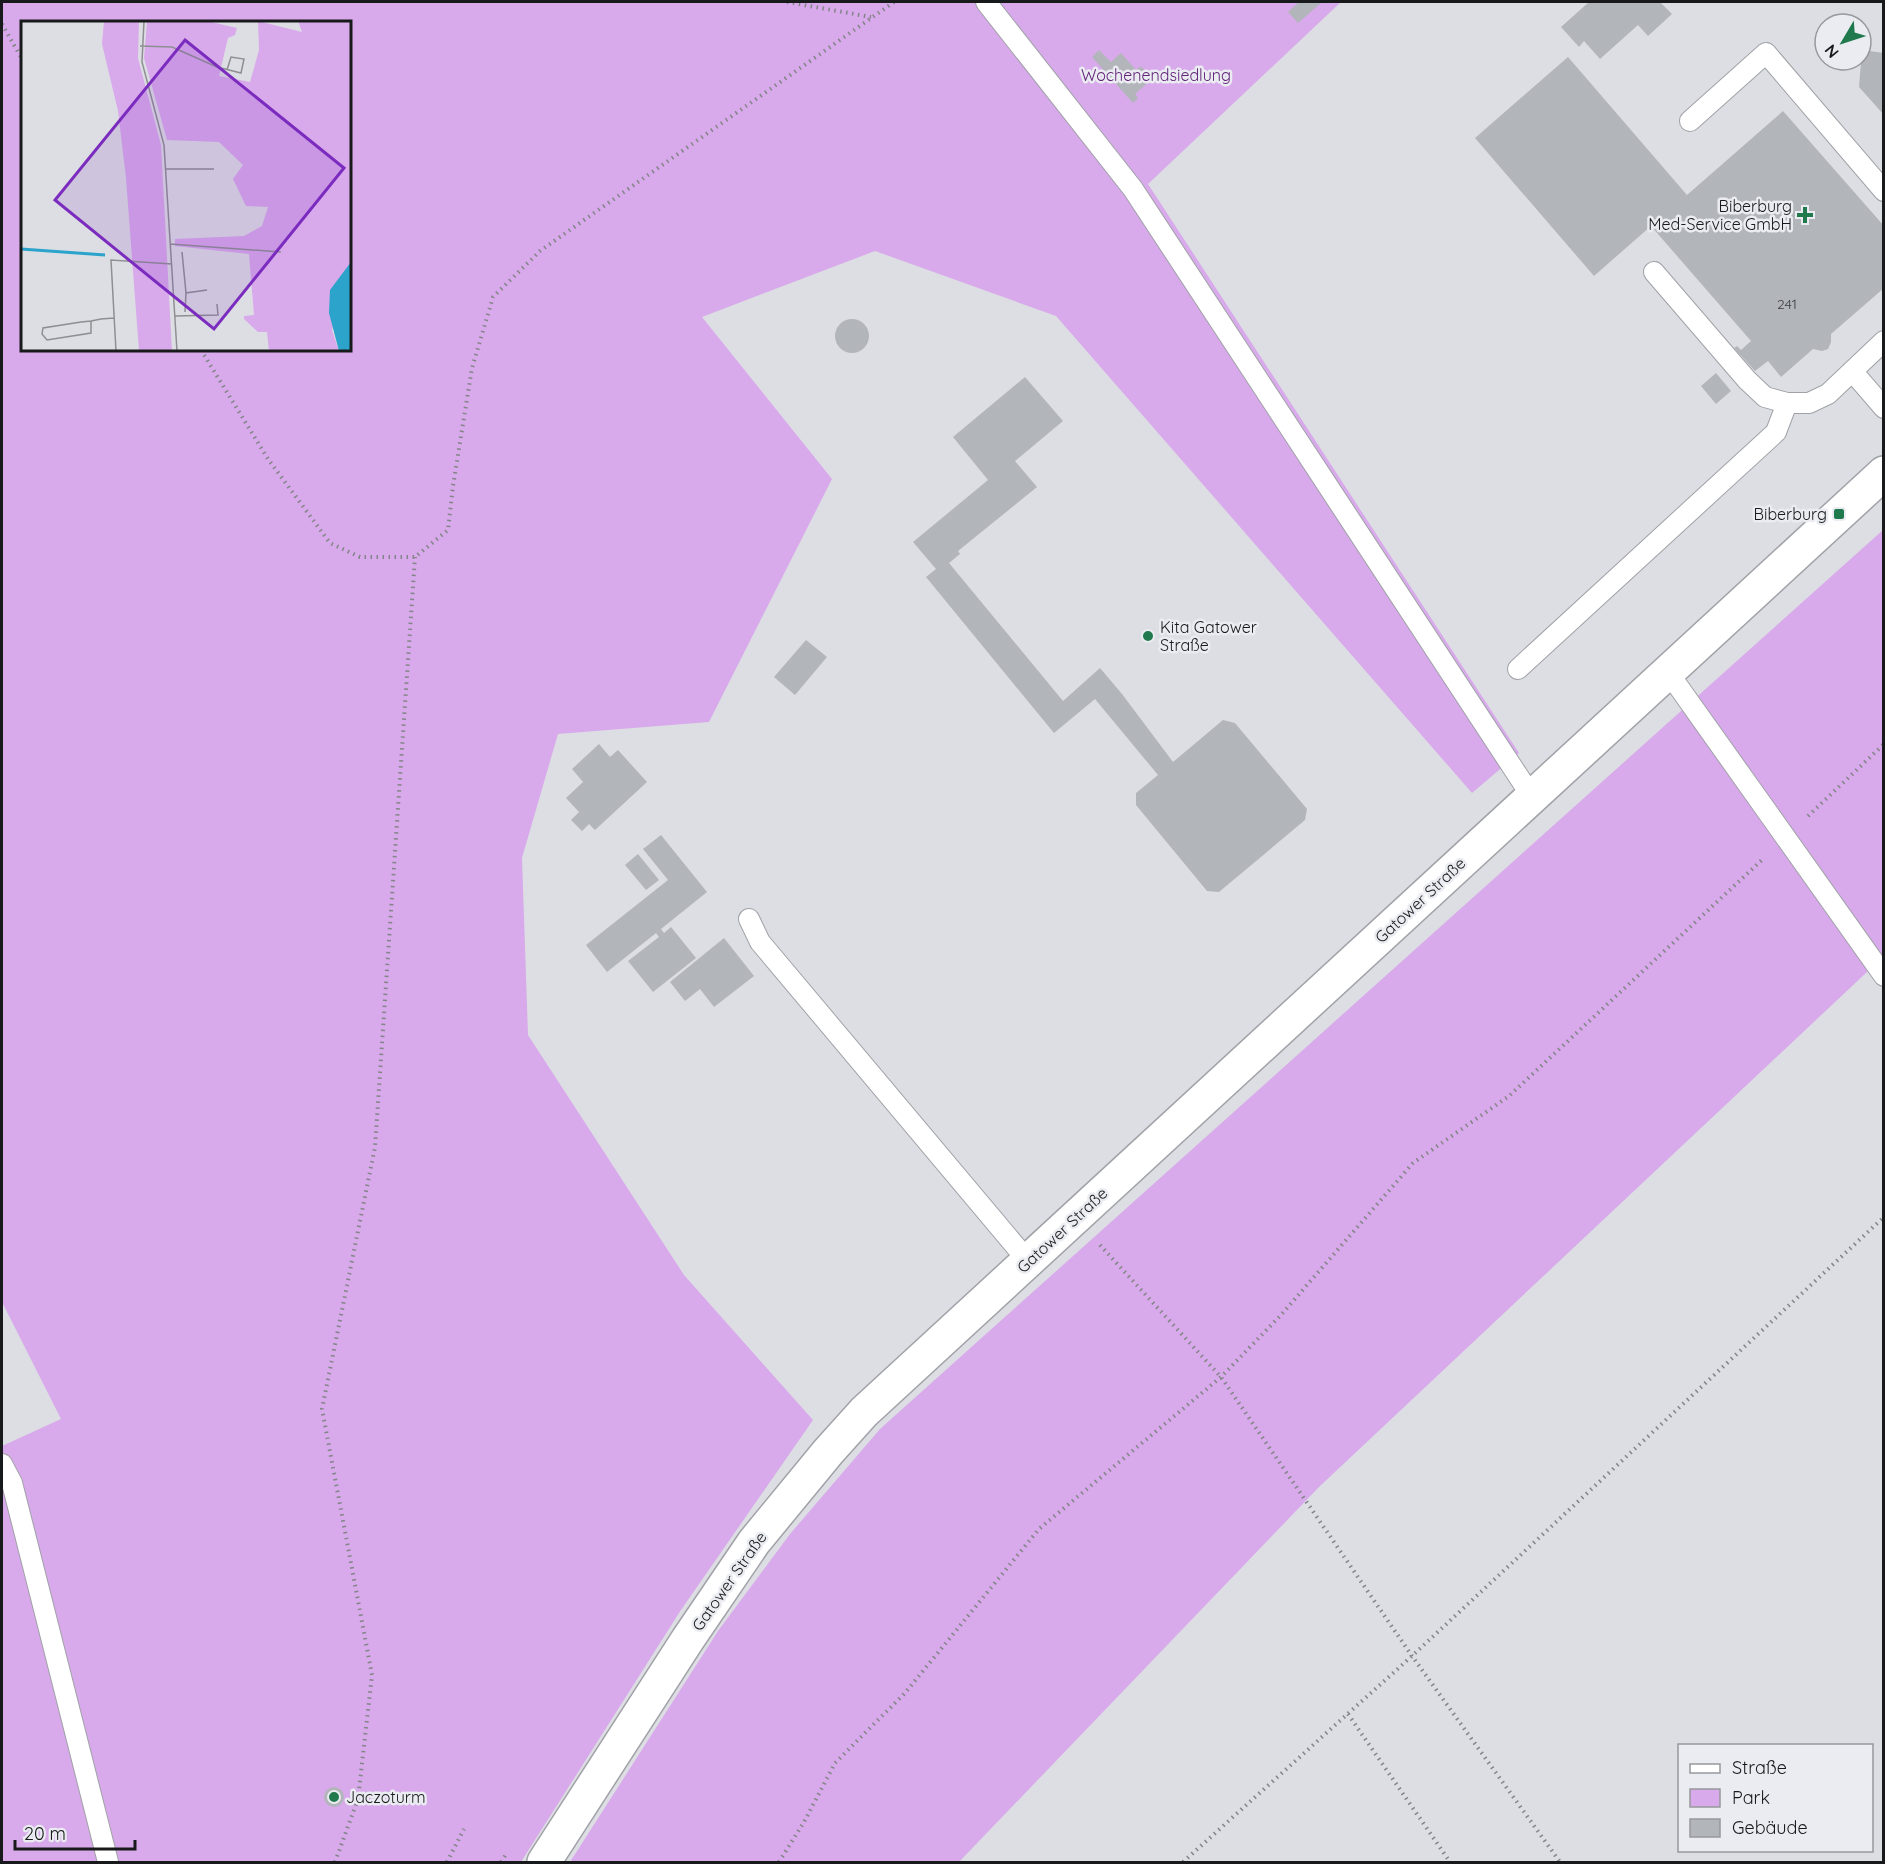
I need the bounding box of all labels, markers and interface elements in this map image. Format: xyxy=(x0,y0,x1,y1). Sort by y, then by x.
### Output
north arrow xyxy=(1813,12,1873,72)
inset map xyxy=(21,21,351,351)
text: N xyxy=(1820,41,1843,62)
park label: Wochenendsiedlung xyxy=(1081,65,1231,85)
place label: Biberburg Med-Service GmbH xyxy=(1648,196,1792,234)
marker: Biberburg Med-Service GmbH xyxy=(1796,206,1814,224)
house number: 241 xyxy=(1777,295,1797,313)
place label: Biberburg xyxy=(1754,504,1827,524)
marker: Biberburg xyxy=(1832,507,1846,521)
place label: Kita Gatower Straße xyxy=(1160,617,1257,655)
marker: Kita Gatower Straße xyxy=(1141,629,1155,643)
street label: Gatower Straße xyxy=(1371,853,1469,947)
street label: Gatower Straße xyxy=(1013,1183,1111,1277)
street label: Gatower Straße xyxy=(687,1528,771,1634)
legend xyxy=(1678,1744,1873,1852)
text: Straße xyxy=(1732,1756,1787,1779)
text: Park xyxy=(1732,1786,1770,1809)
place label: Jaczoturm xyxy=(346,1787,426,1807)
marker: Jaczoturm xyxy=(327,1790,341,1804)
scale bar xyxy=(15,1813,135,1851)
text: Gebäude xyxy=(1732,1816,1808,1839)
text: 20 m xyxy=(24,1822,66,1845)

